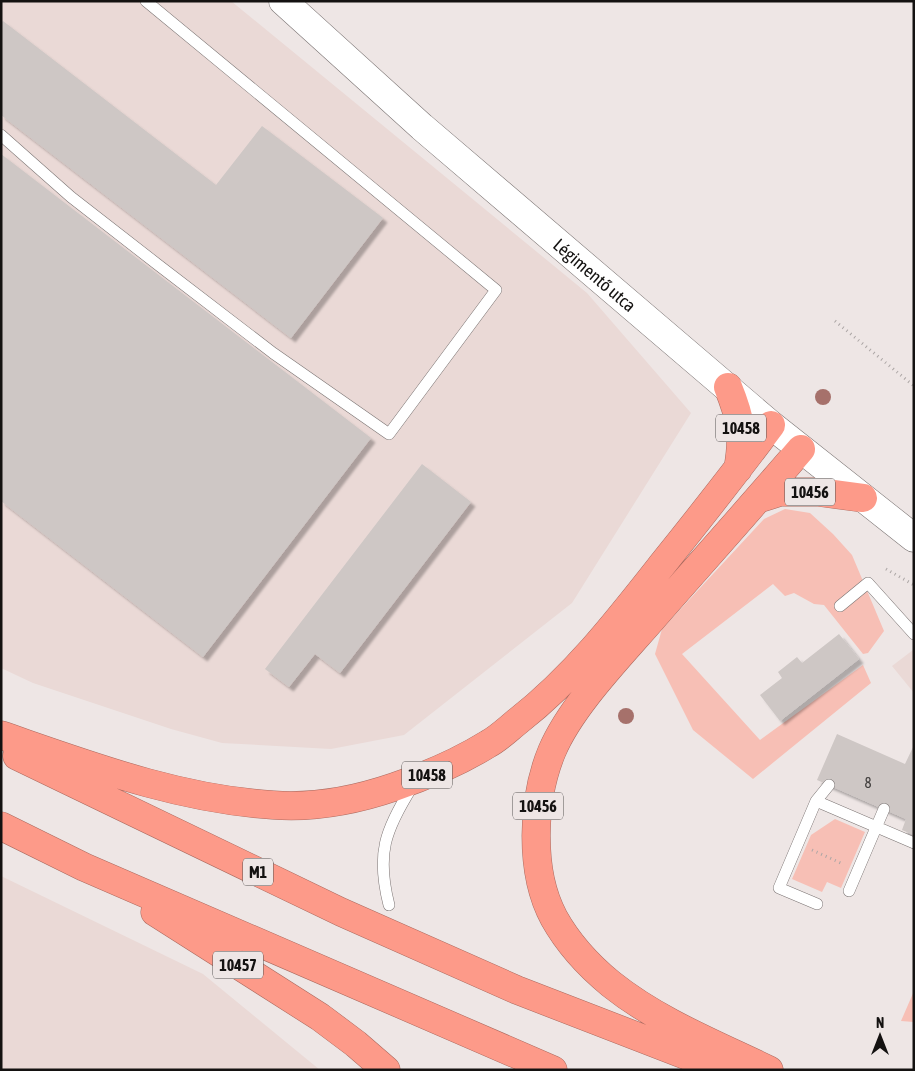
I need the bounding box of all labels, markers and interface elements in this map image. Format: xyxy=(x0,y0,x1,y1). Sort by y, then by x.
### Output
street label: Légimentő utca xyxy=(549,234,640,316)
road number: 10458 xyxy=(716,414,766,442)
road number: 10456 xyxy=(785,478,835,506)
road number: 10458 xyxy=(402,762,452,788)
house number: 8 xyxy=(864,774,872,791)
road number: 10456 xyxy=(513,792,563,819)
road number: M1 xyxy=(243,859,273,886)
road number: 10457 xyxy=(213,952,263,978)
north arrow xyxy=(855,1011,905,1061)
text: N xyxy=(876,1015,884,1031)

